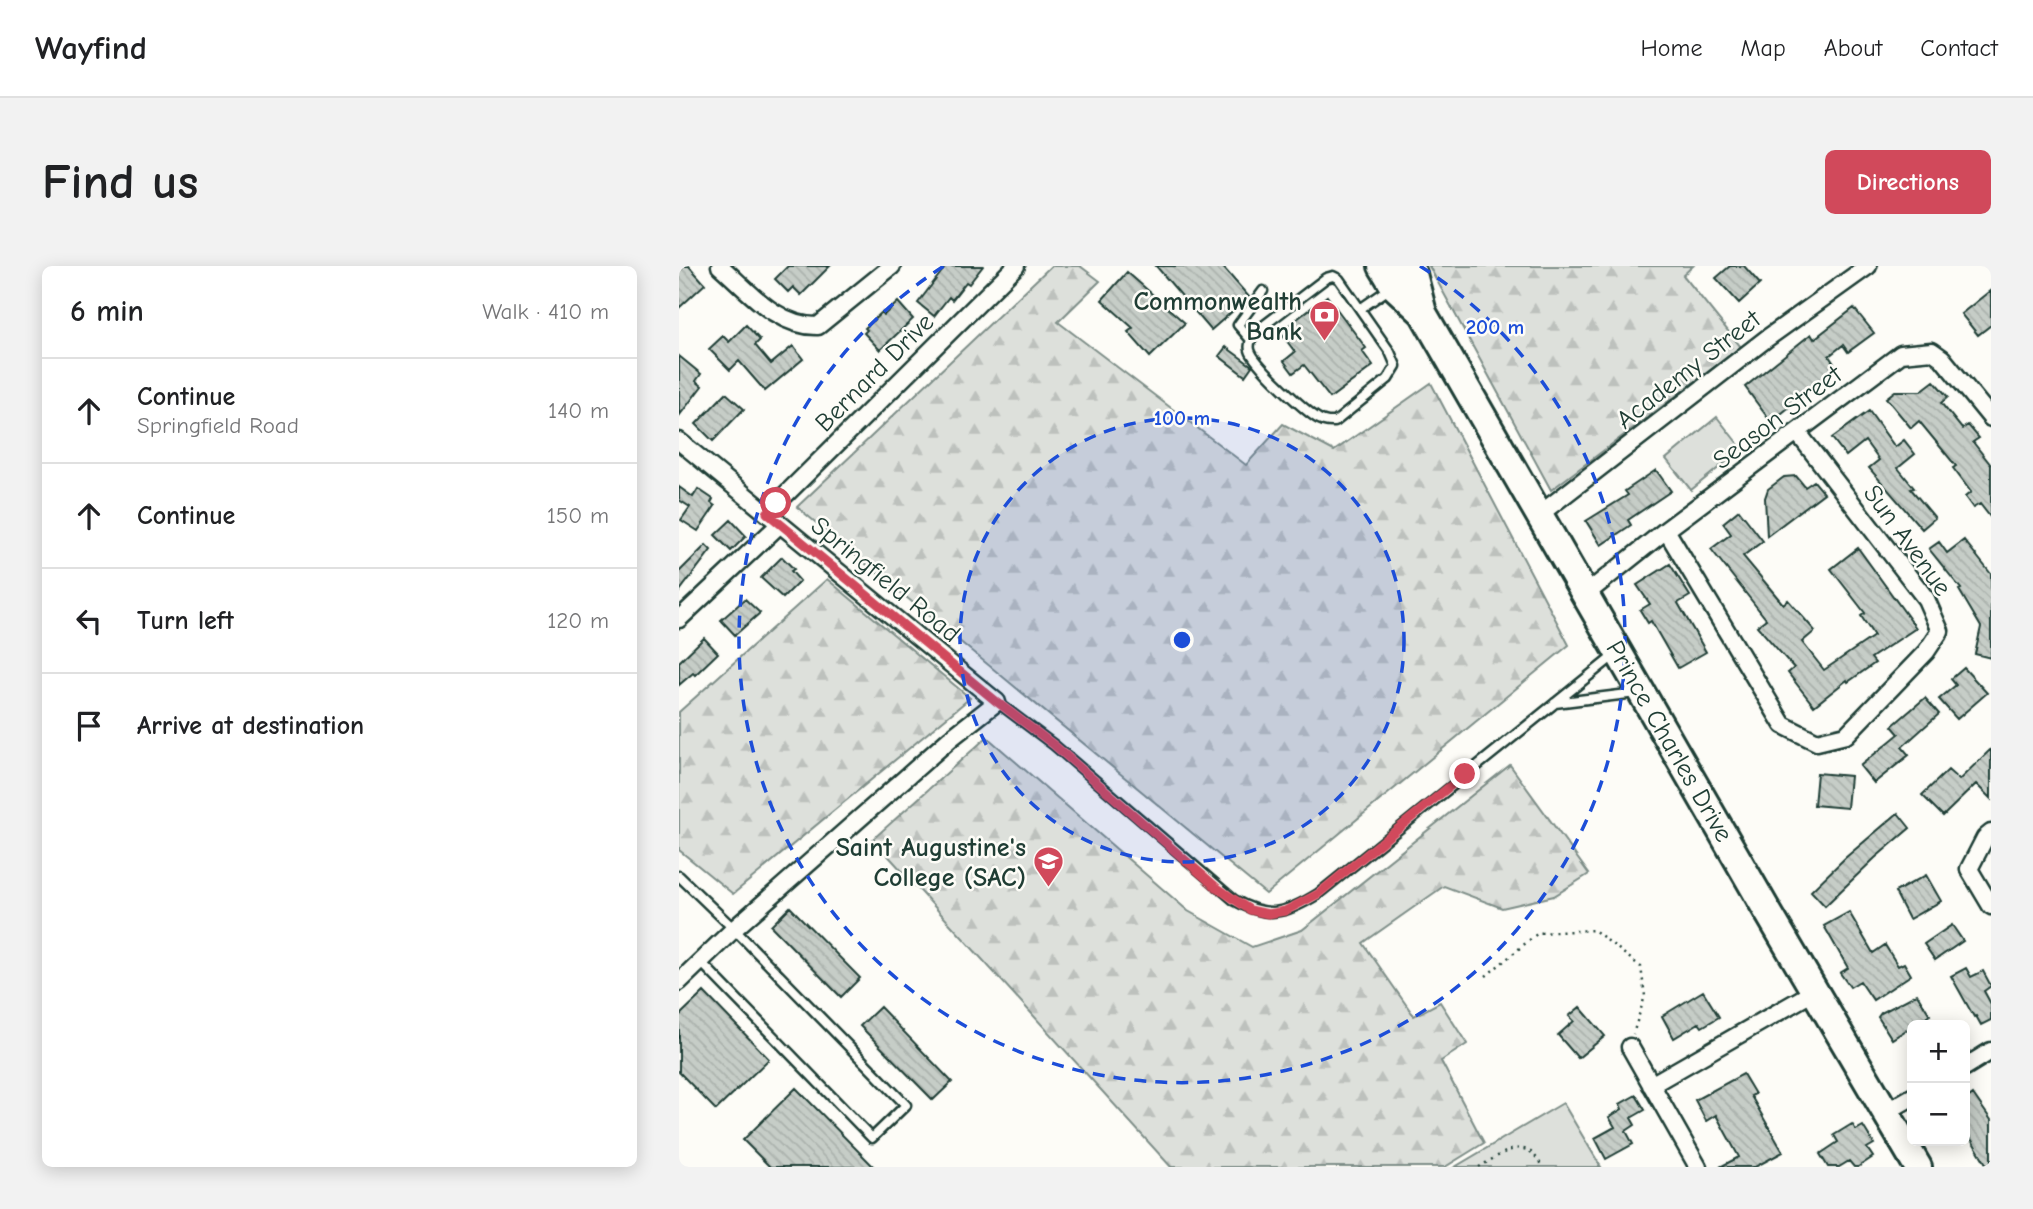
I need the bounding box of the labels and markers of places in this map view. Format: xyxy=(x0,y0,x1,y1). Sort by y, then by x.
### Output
place label: Commonwealth Bank xyxy=(1133,287,1302,347)
bank icon: Commonwealth Bank xyxy=(1308,299,1342,343)
centre of rings xyxy=(1170,628,1194,652)
place label: Saint Augustine's College (SAC) xyxy=(836,833,1026,893)
school or university icon: Saint Augustine's College (SAC) xyxy=(1032,845,1066,889)

